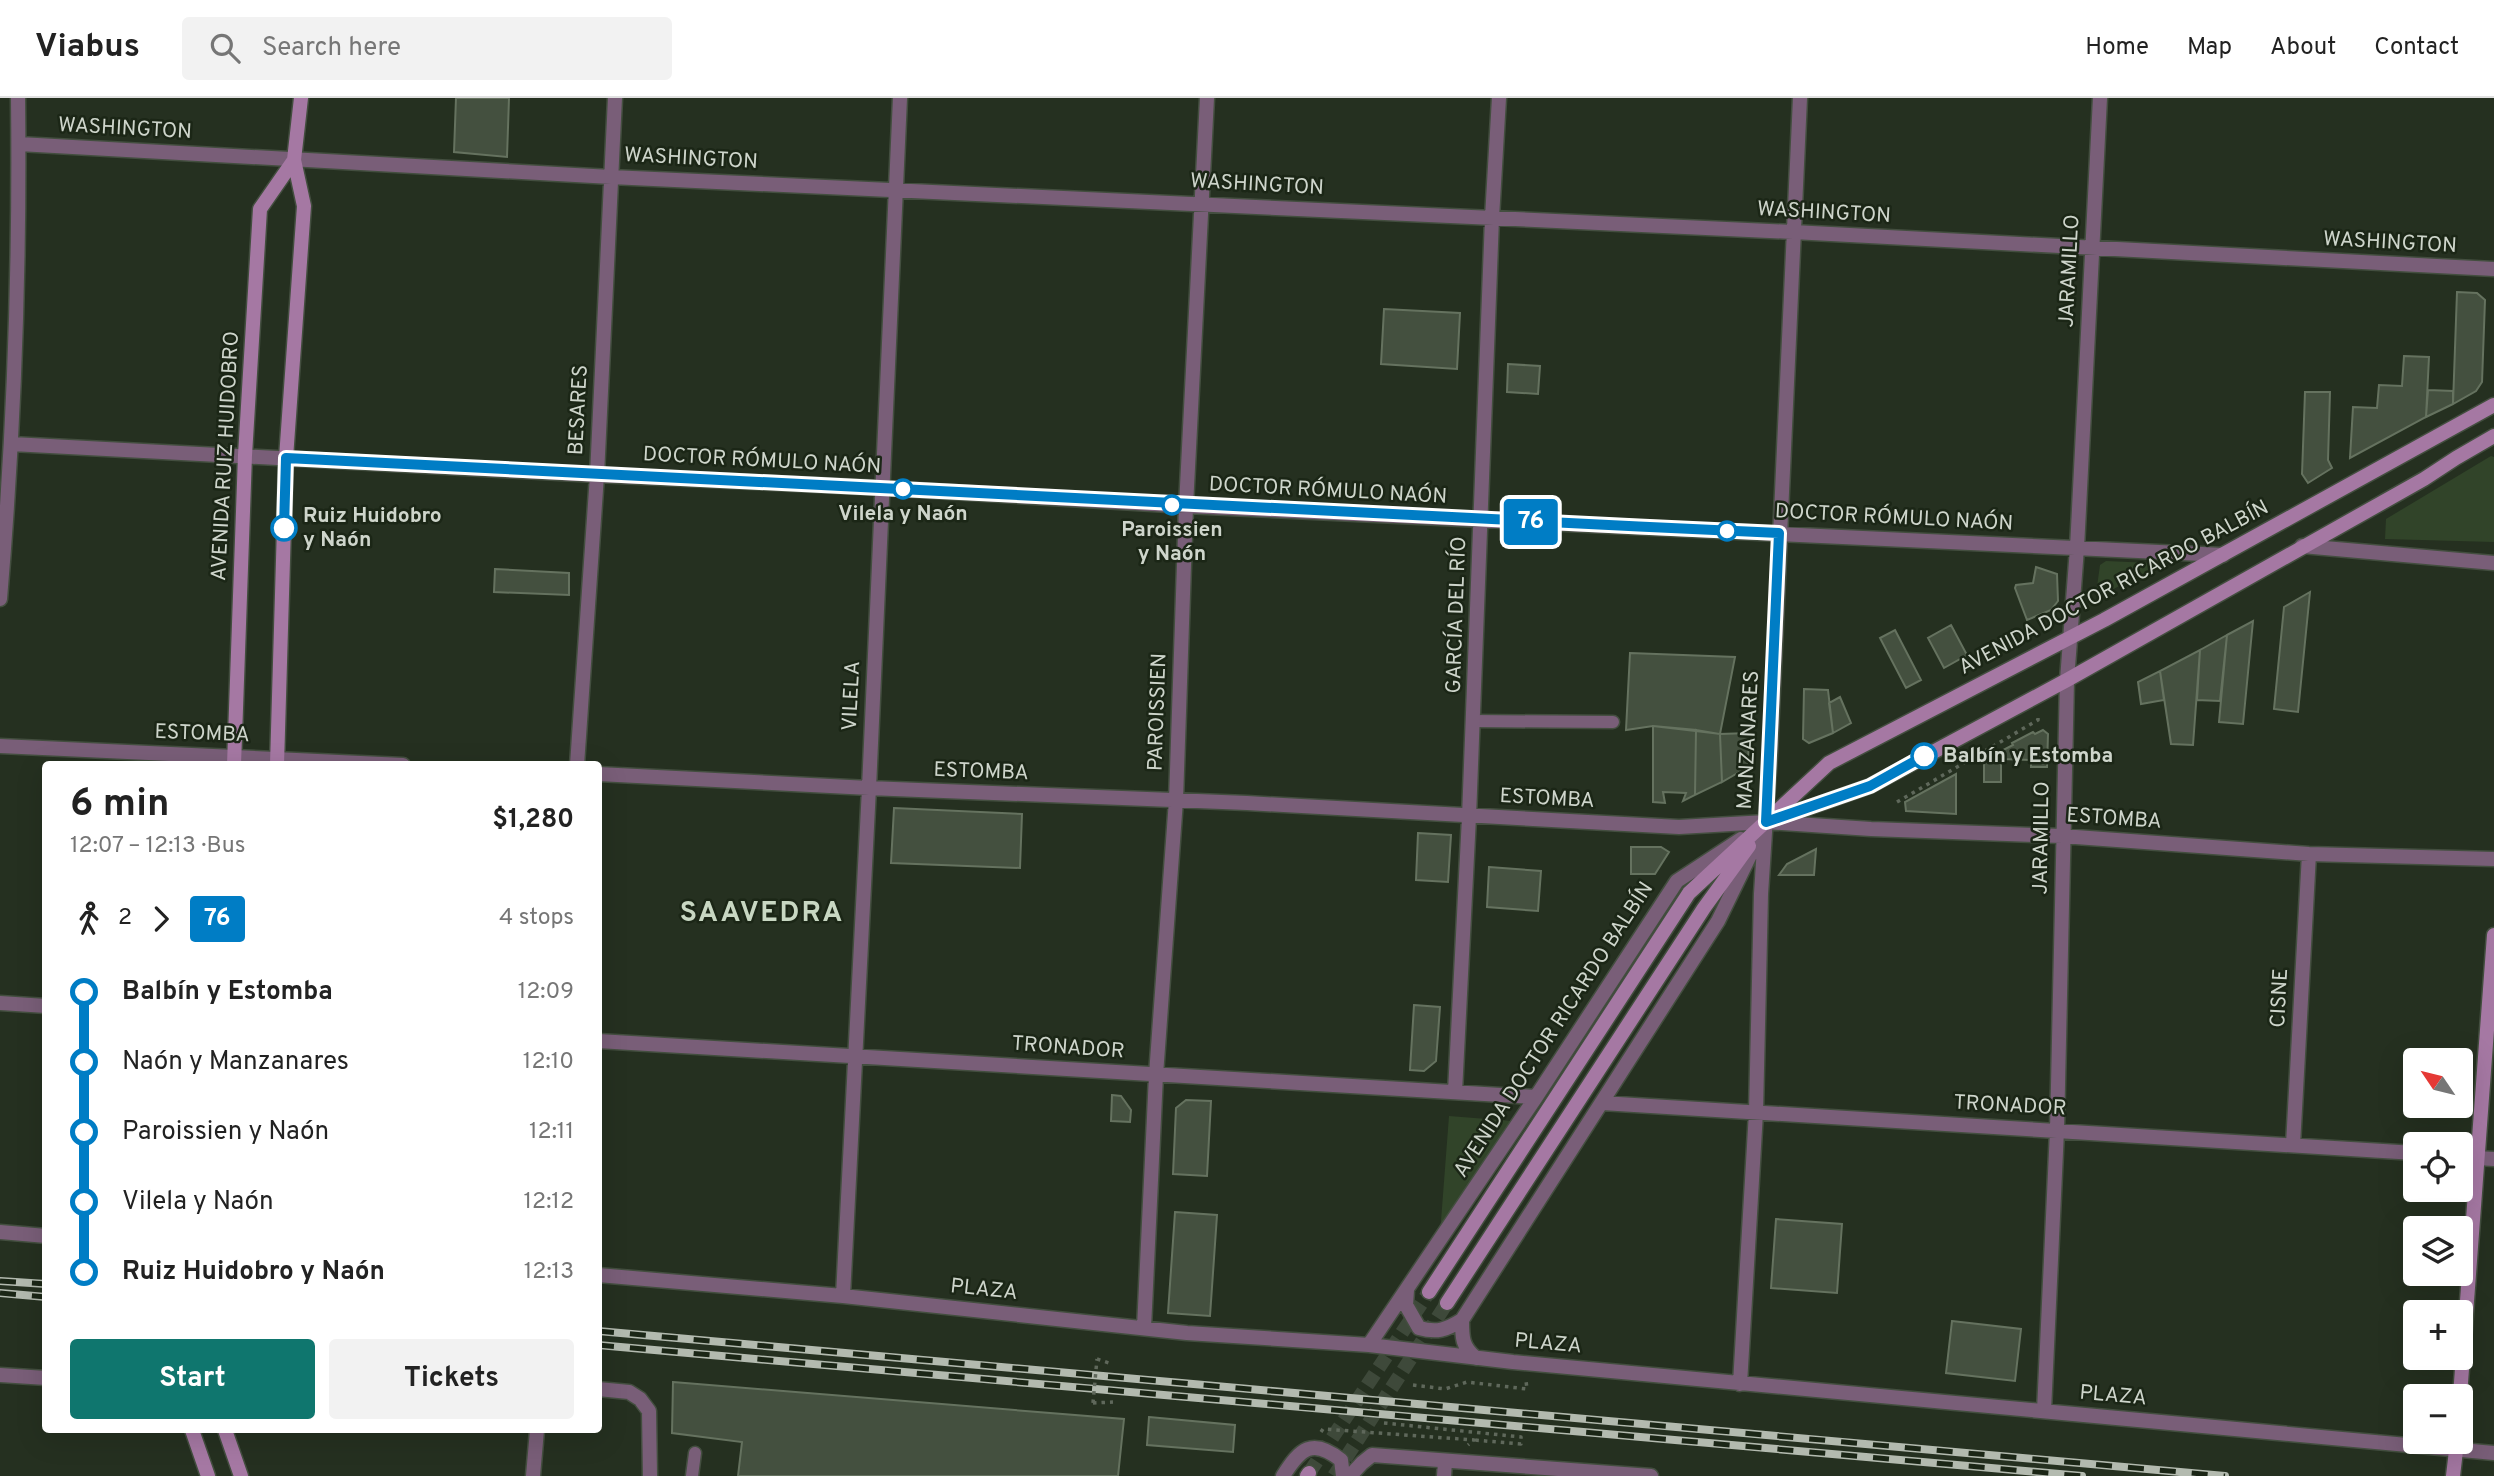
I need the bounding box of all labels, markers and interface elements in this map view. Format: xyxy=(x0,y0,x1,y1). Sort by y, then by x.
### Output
search box xyxy=(182,17,672,80)
text: Viabus xyxy=(35,27,140,69)
icon: search xyxy=(206,29,244,67)
text: Search here xyxy=(262,32,401,65)
text: Home xyxy=(2085,33,2149,63)
text: Map xyxy=(2187,33,2232,63)
text: About xyxy=(2270,33,2336,63)
text: Contact xyxy=(2374,33,2459,63)
street label: WASHINGTON xyxy=(57,112,193,146)
street label: WASHINGTON xyxy=(623,142,759,176)
street label: WASHINGTON xyxy=(1189,168,1325,202)
street label: WASHINGTON xyxy=(1756,196,1892,230)
street label: JARAMILLO xyxy=(2054,214,2086,328)
street label: WASHINGTON xyxy=(2322,226,2458,260)
street label: AVENIDA RUIZ HUIDOBRO xyxy=(206,330,246,582)
street label: BESARES xyxy=(563,364,595,456)
street label: DOCTOR RÓMULO NAÓN xyxy=(642,440,882,481)
street label: DOCTOR RÓMULO NAÓN xyxy=(1208,470,1448,511)
marker: Vilela y Naón xyxy=(893,479,913,499)
street label: AVENIDA DOCTOR RICARDO BALBÍN xyxy=(1954,494,2274,681)
marker: Paroissien y Naón xyxy=(1162,495,1182,515)
street label: DOCTOR RÓMULO NAÓN xyxy=(1774,497,2014,538)
line badge: 76 xyxy=(1500,499,1562,545)
place label: Vilela y Naón xyxy=(838,501,968,528)
place label: Ruiz Huidobro y Naón xyxy=(303,503,442,554)
text: 76 xyxy=(1518,507,1544,537)
marker: Ruiz Huidobro y Naón xyxy=(271,515,297,541)
place label: Paroissien y Naón xyxy=(1121,517,1223,568)
unlabelled marker xyxy=(1717,521,1737,541)
street label: GARCÍA DEL RÍO xyxy=(1440,536,1473,694)
street label: PAROISSIEN xyxy=(1142,652,1174,772)
street label: VILELA xyxy=(837,660,867,732)
street label: MANZANARES xyxy=(1732,670,1766,810)
street label: ESTOMBA xyxy=(154,719,250,749)
marker: Balbín y Estomba xyxy=(1911,743,1937,769)
place label: Balbín y Estomba xyxy=(1943,743,2113,770)
street label: ESTOMBA xyxy=(933,757,1029,787)
text: 6 min xyxy=(70,781,169,830)
street label: JARAMILLO xyxy=(2028,781,2056,895)
street label: ESTOMBA xyxy=(1499,783,1595,815)
street label: ESTOMBA xyxy=(2066,802,2162,836)
text: $1,280 xyxy=(492,804,574,837)
text: 12:07 – 12:13 · Bus xyxy=(70,832,245,861)
street label: AVENIDA DOCTOR RICARDO BALBÍN xyxy=(1447,876,1660,1183)
district label: SAAVEDRA xyxy=(680,896,844,932)
icon: walk xyxy=(70,900,108,938)
icon: forward xyxy=(142,900,180,938)
text: 2 xyxy=(118,904,132,933)
text: 76 xyxy=(204,904,231,934)
text: 4 stops xyxy=(499,904,574,933)
street label: CISNE xyxy=(2265,968,2295,1028)
text: Balbín y Estomba xyxy=(122,976,333,1009)
text: 12:09 xyxy=(518,978,574,1007)
street label: TRONADOR xyxy=(1011,1031,1125,1065)
text: Naón y Manzanares xyxy=(122,1046,349,1079)
text: 12:10 xyxy=(523,1048,574,1077)
north arrow xyxy=(2403,1048,2473,1118)
map controls xyxy=(2403,1048,2473,1454)
street label: TRONADOR xyxy=(1953,1090,2067,1122)
text: Paroissien y Naón xyxy=(122,1116,329,1149)
text: 12:11 xyxy=(529,1118,574,1147)
button: locate xyxy=(2403,1132,2473,1202)
text: Vilela y Naón xyxy=(122,1186,274,1219)
text: 12:12 xyxy=(524,1188,574,1217)
button: layers xyxy=(2403,1216,2473,1286)
text: Ruiz Huidobro y Naón xyxy=(122,1256,385,1289)
text: 12:13 xyxy=(524,1258,574,1287)
street label: PLAZA xyxy=(949,1273,1019,1307)
button: + xyxy=(2403,1300,2473,1370)
street label: PLAZA xyxy=(1513,1328,1583,1360)
button: Start xyxy=(70,1339,315,1419)
button: Tickets xyxy=(329,1339,574,1419)
street label: PLAZA xyxy=(2078,1380,2148,1412)
button: − xyxy=(2403,1384,2473,1454)

